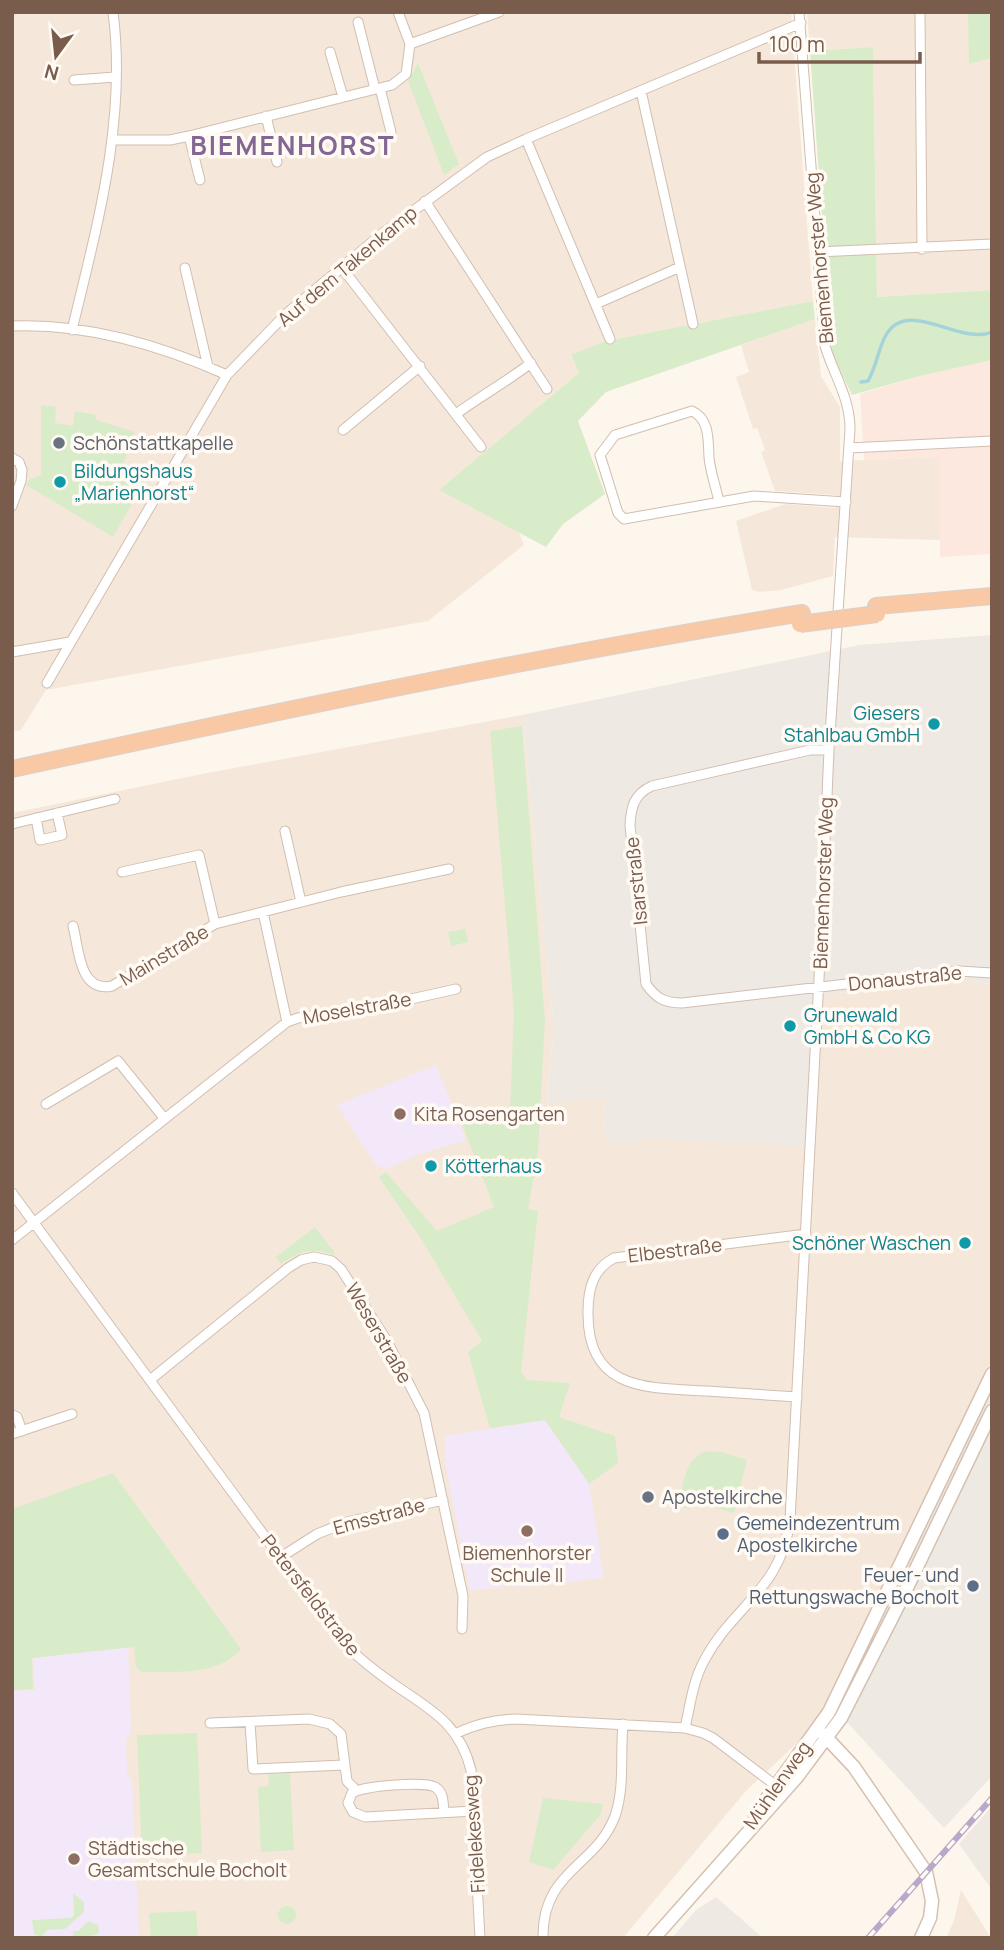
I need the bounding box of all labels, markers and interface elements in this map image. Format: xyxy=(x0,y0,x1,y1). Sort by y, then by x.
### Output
north arrow xyxy=(21,21,91,91)
scale bar xyxy=(759,21,920,65)
text: 100 m xyxy=(769,30,825,58)
text: N xyxy=(42,58,62,87)
district label: BIEMENHORST xyxy=(190,127,396,163)
street label: Biemenhorster Weg xyxy=(799,171,839,345)
street label: Auf dem Takenkamp xyxy=(272,200,422,332)
place label: Schönstattkapelle xyxy=(73,430,234,456)
marker: Schönstattkapelle xyxy=(51,435,67,451)
place label: Bildungshaus „Marienhorst“ xyxy=(74,458,195,506)
marker: Bildungshaus „Marienhorst“ xyxy=(52,474,68,490)
place label: Giesers Stahlbau GmbH xyxy=(784,700,920,748)
marker: Giesers Stahlbau GmbH xyxy=(926,716,942,732)
street label: Biemenhorster Weg xyxy=(807,797,839,969)
street label: Isarstraße xyxy=(618,836,654,926)
street label: Mainstraße xyxy=(115,918,213,992)
street label: Donaustraße xyxy=(847,959,963,997)
street label: Moselstraße xyxy=(301,986,413,1030)
place label: Grunewald GmbH & Co KG xyxy=(804,1002,930,1050)
marker: Grunewald GmbH & Co KG xyxy=(782,1018,798,1034)
place label: Kita Rosengarten xyxy=(414,1101,565,1127)
marker: Kita Rosengarten xyxy=(392,1106,408,1122)
place label: Kötterhaus xyxy=(445,1153,542,1179)
marker: Kötterhaus xyxy=(423,1158,439,1174)
place label: Schöner Waschen xyxy=(792,1230,951,1256)
street label: Elbestraße xyxy=(626,1231,724,1269)
marker: Schöner Waschen xyxy=(957,1235,973,1251)
street label: Weserstraße xyxy=(340,1278,418,1388)
place label: Apostelkirche xyxy=(662,1484,783,1510)
marker: Apostelkirche xyxy=(640,1489,656,1505)
street label: Emsstraße xyxy=(330,1491,428,1541)
place label: Gemeindezentrum Apostelkirche xyxy=(737,1510,900,1558)
marker: Biemenhorster Schule II xyxy=(519,1523,535,1539)
marker: Gemeindezentrum Apostelkirche xyxy=(715,1526,731,1542)
street label: Petersfeldstraße xyxy=(255,1529,367,1661)
place label: Biemenhorster Schule II xyxy=(462,1540,592,1588)
place label: Feuer- und Rettungswache Bocholt xyxy=(749,1562,959,1610)
marker: Feuer- und Rettungswache Bocholt xyxy=(965,1578,981,1594)
street label: Mühlenweg xyxy=(737,1736,817,1834)
street label: Fidelekesweg xyxy=(457,1774,491,1894)
place label: Städtische Gesamtschule Bocholt xyxy=(88,1835,287,1883)
marker: Städtische Gesamtschule Bocholt xyxy=(66,1851,82,1867)

